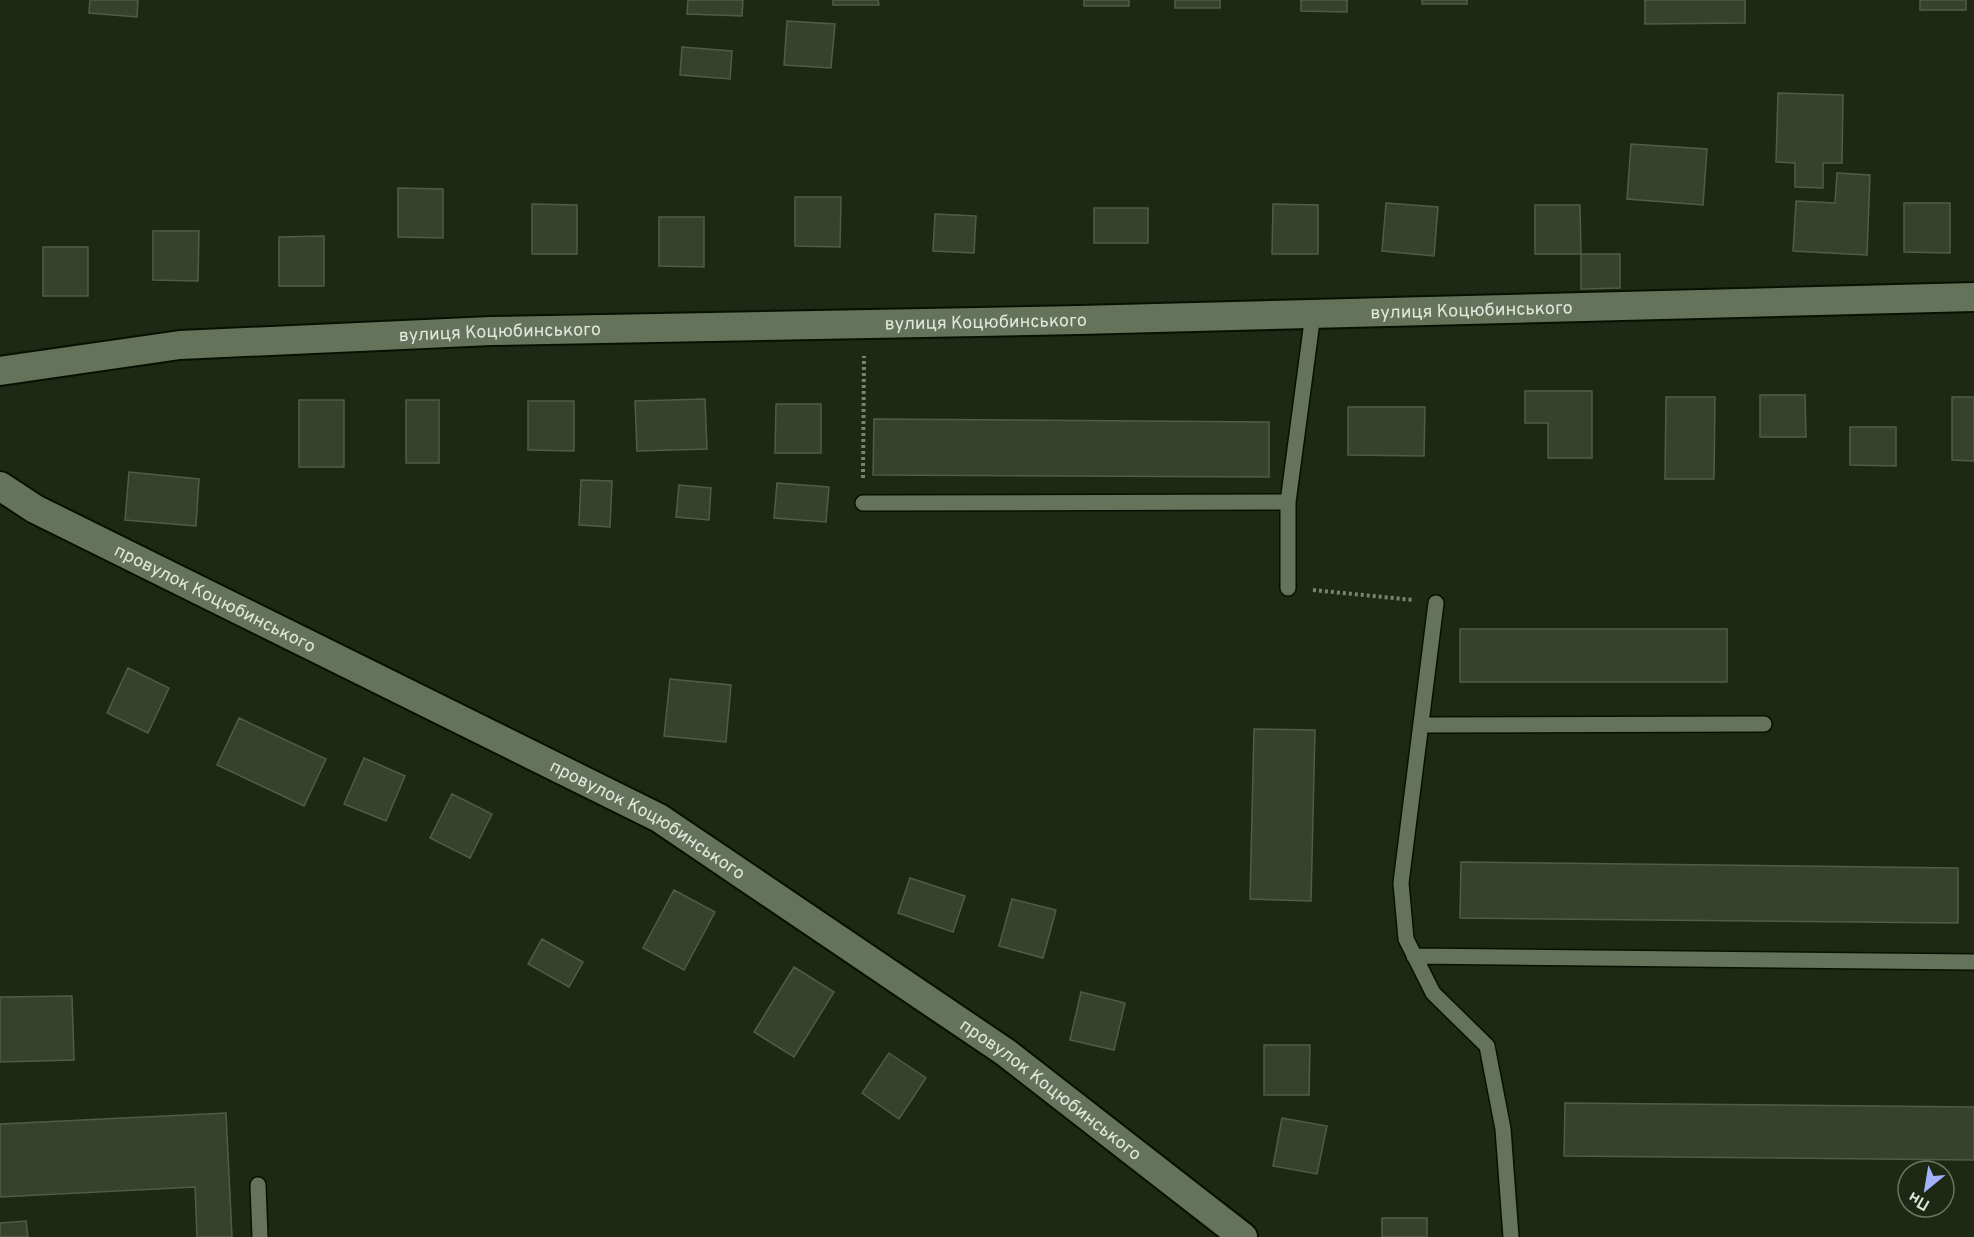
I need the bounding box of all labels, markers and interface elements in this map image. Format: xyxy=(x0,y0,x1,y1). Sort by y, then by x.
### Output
street label: вулиця Коцюбинського xyxy=(1370,297,1573,326)
street label: вулиця Коцюбинського xyxy=(884,310,1087,337)
street label: вулиця Коцюбинського xyxy=(398,319,601,348)
street label: провулок Коцюбинського xyxy=(110,540,319,659)
street label: провулок Коцюбинського xyxy=(545,756,749,886)
street label: провулок Коцюбинського xyxy=(955,1015,1145,1167)
north arrow xyxy=(1896,1159,1956,1219)
text: Пн xyxy=(1905,1186,1934,1214)

